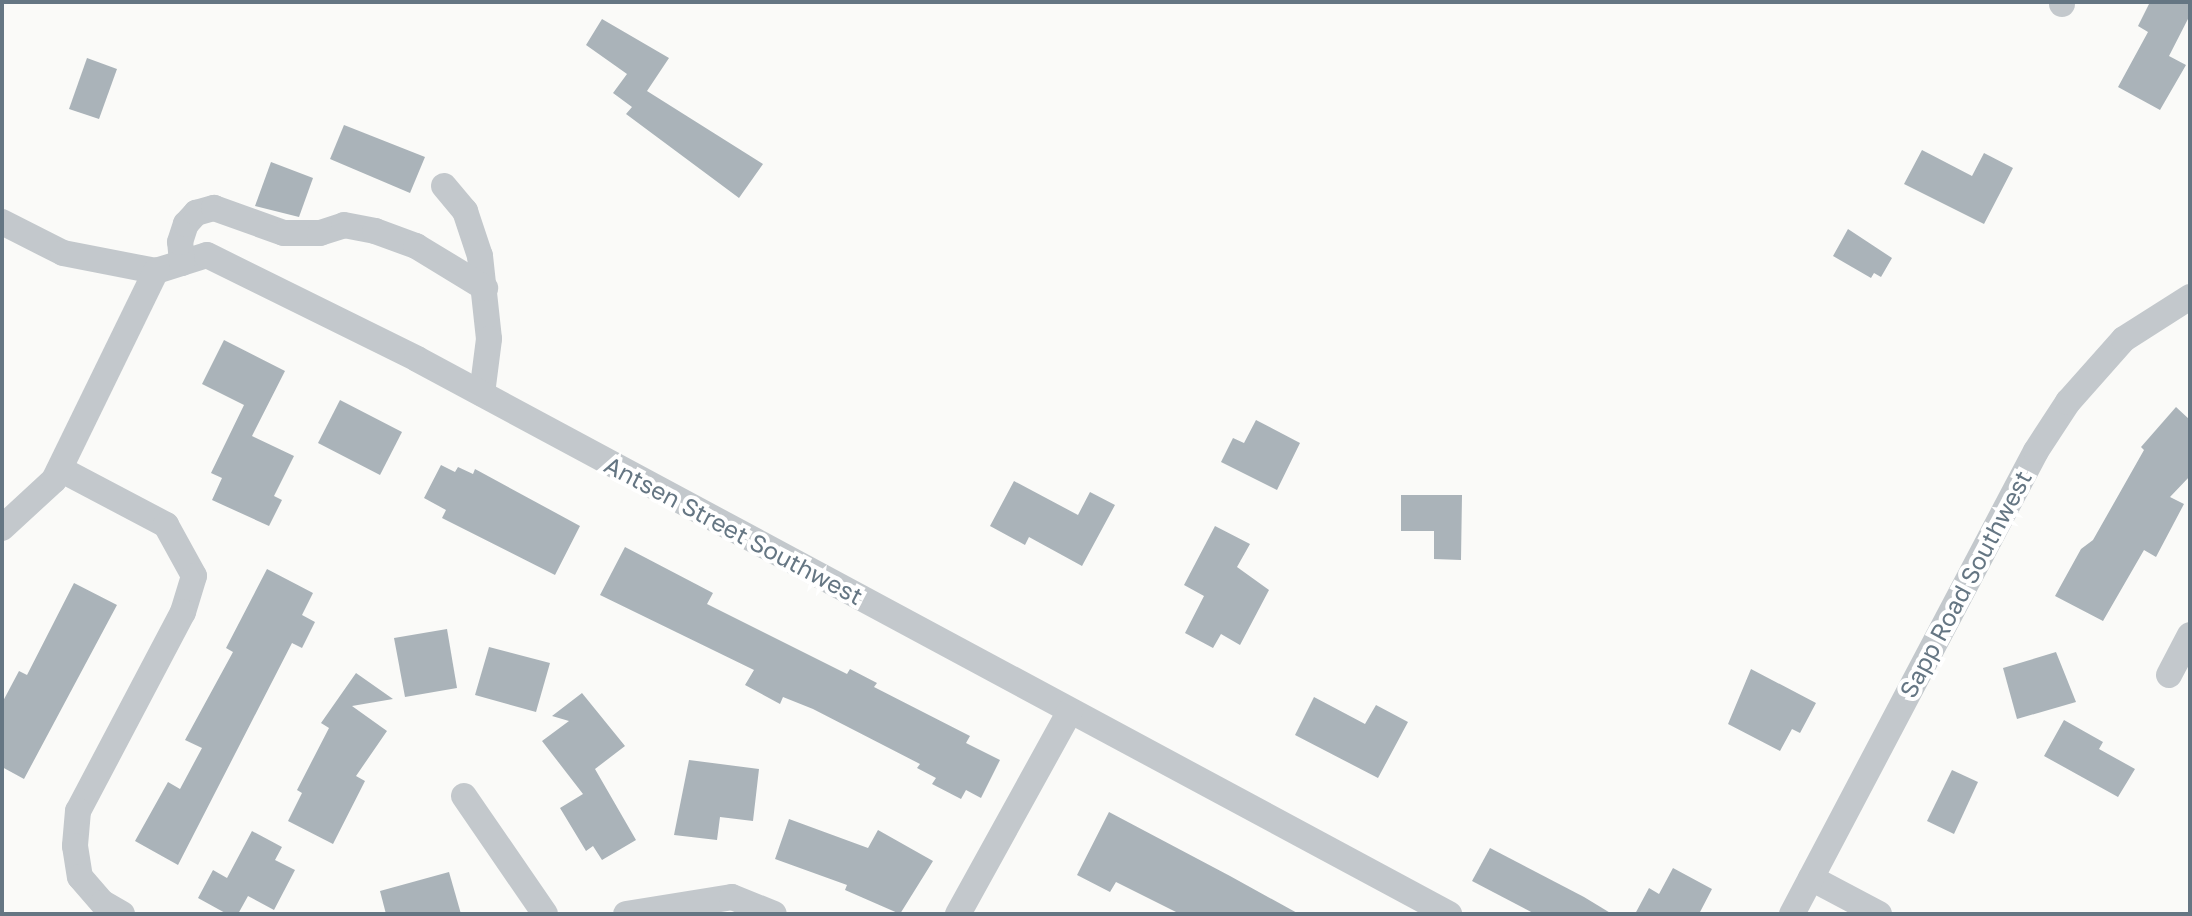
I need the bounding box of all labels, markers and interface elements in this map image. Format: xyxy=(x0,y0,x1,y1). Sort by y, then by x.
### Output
street label: Antsen Street Southwest xyxy=(600,450,868,610)
street label: Sapp Road Southwest xyxy=(1893,466,2037,702)

